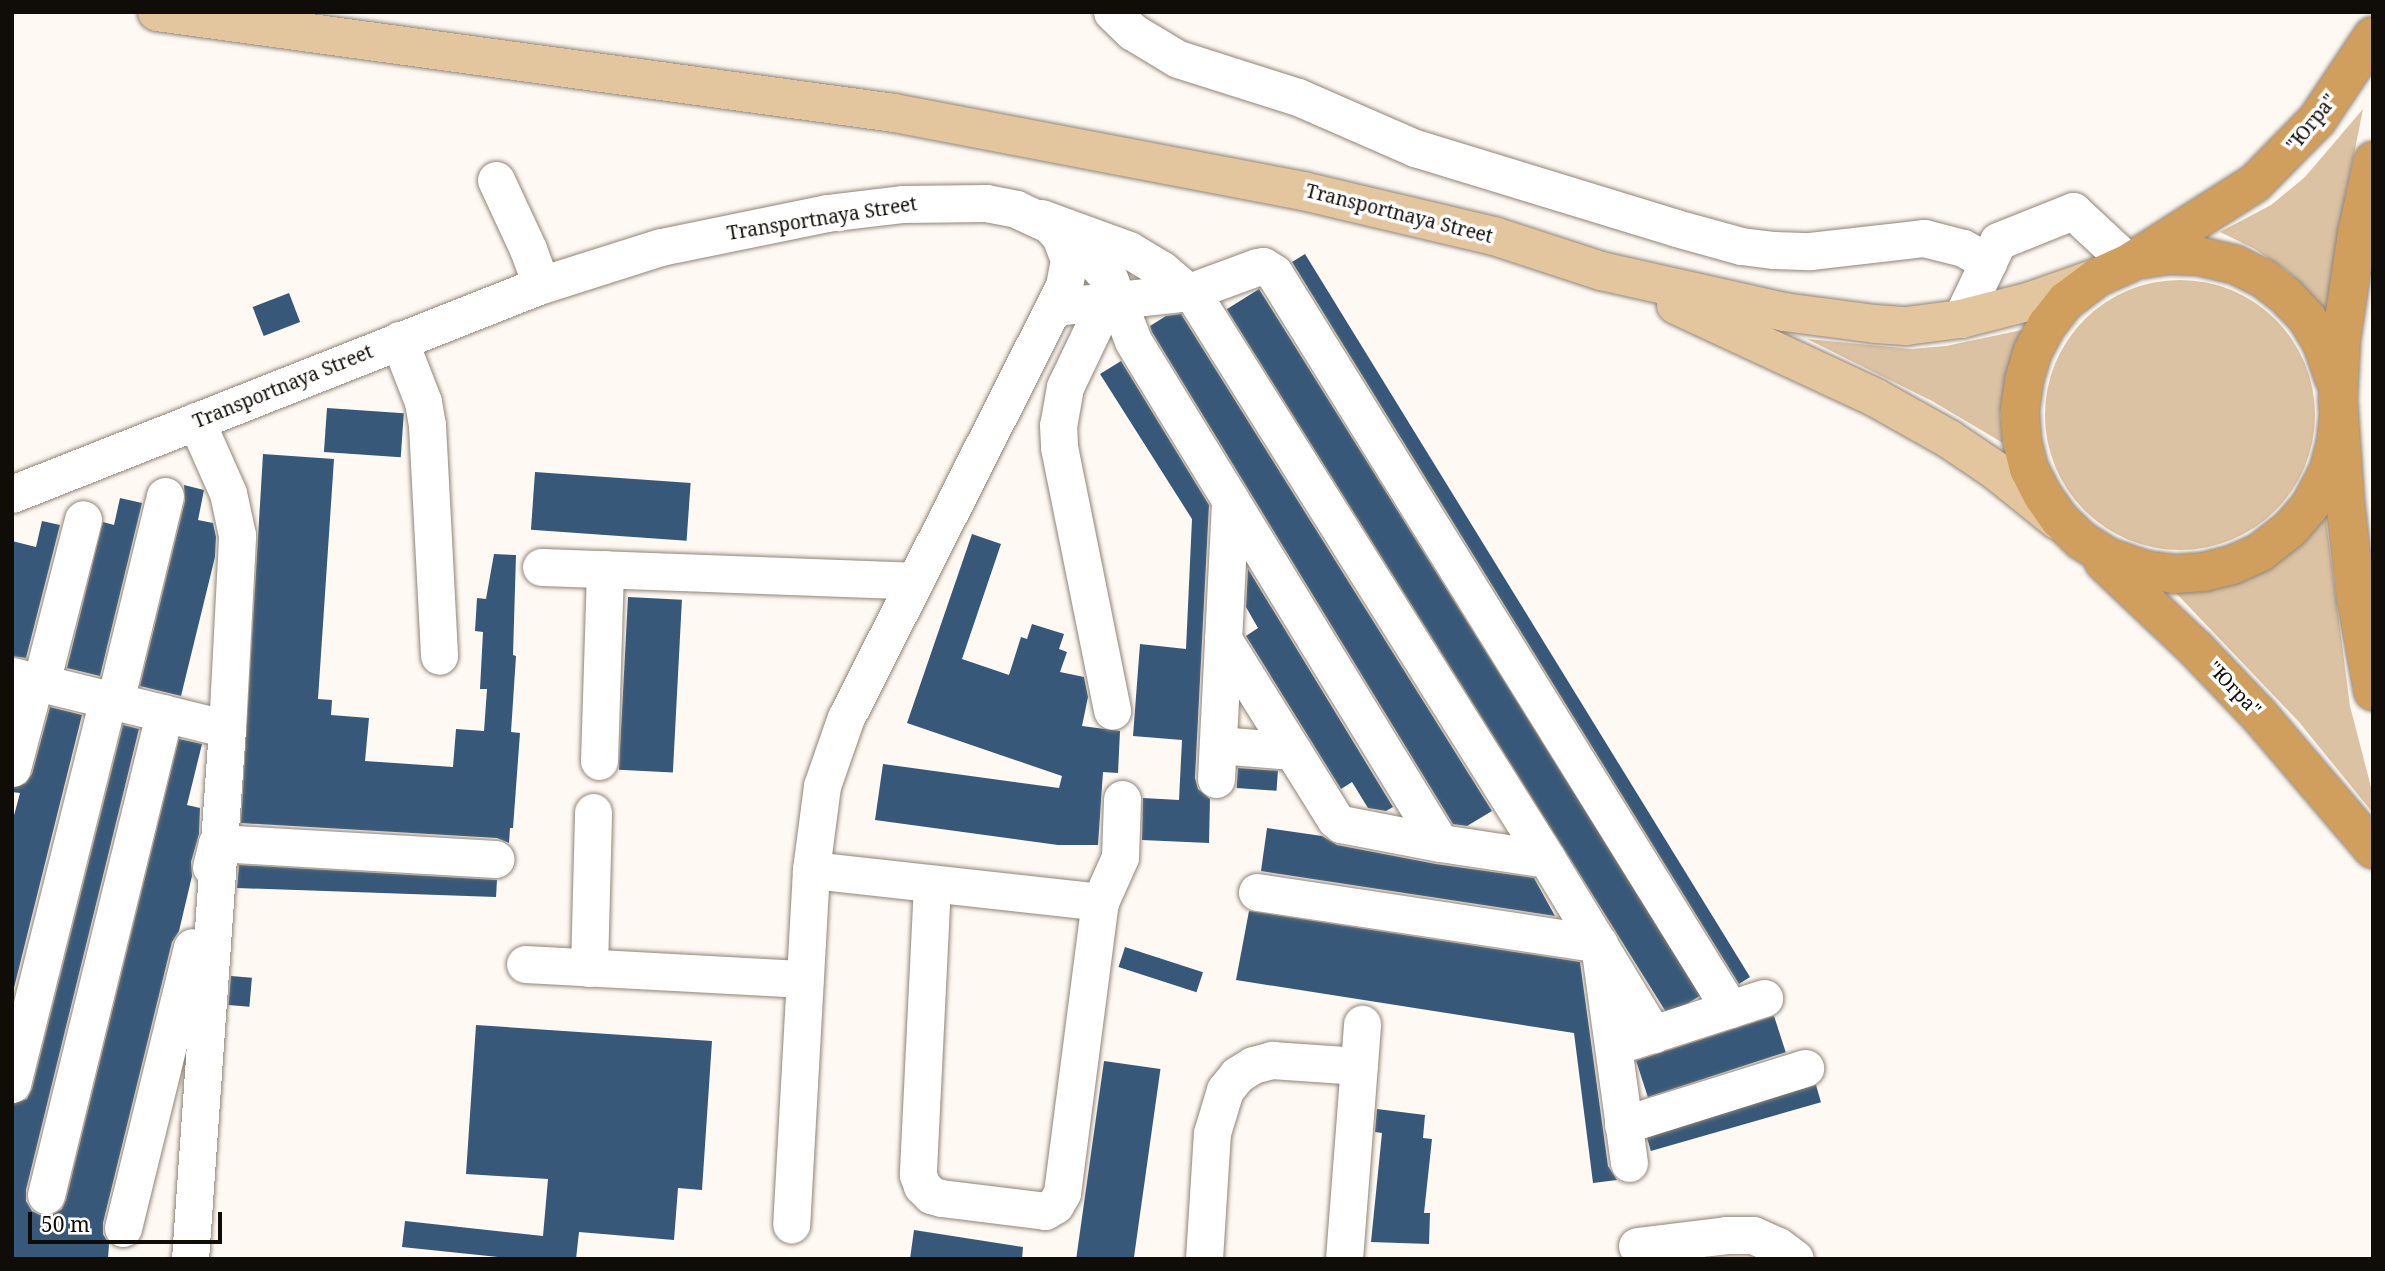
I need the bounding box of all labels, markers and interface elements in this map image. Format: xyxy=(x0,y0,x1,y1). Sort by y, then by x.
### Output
street label: "Югра" xyxy=(2282,90,2342,156)
street label: Transportnaya Street xyxy=(1303,180,1495,248)
street label: Transportnaya Street xyxy=(725,193,919,245)
street label: Transportnaya Street xyxy=(190,340,376,434)
street label: "Югра" xyxy=(2203,657,2265,721)
scale bar xyxy=(32,1198,226,1242)
text: 50 m xyxy=(41,1210,90,1238)

